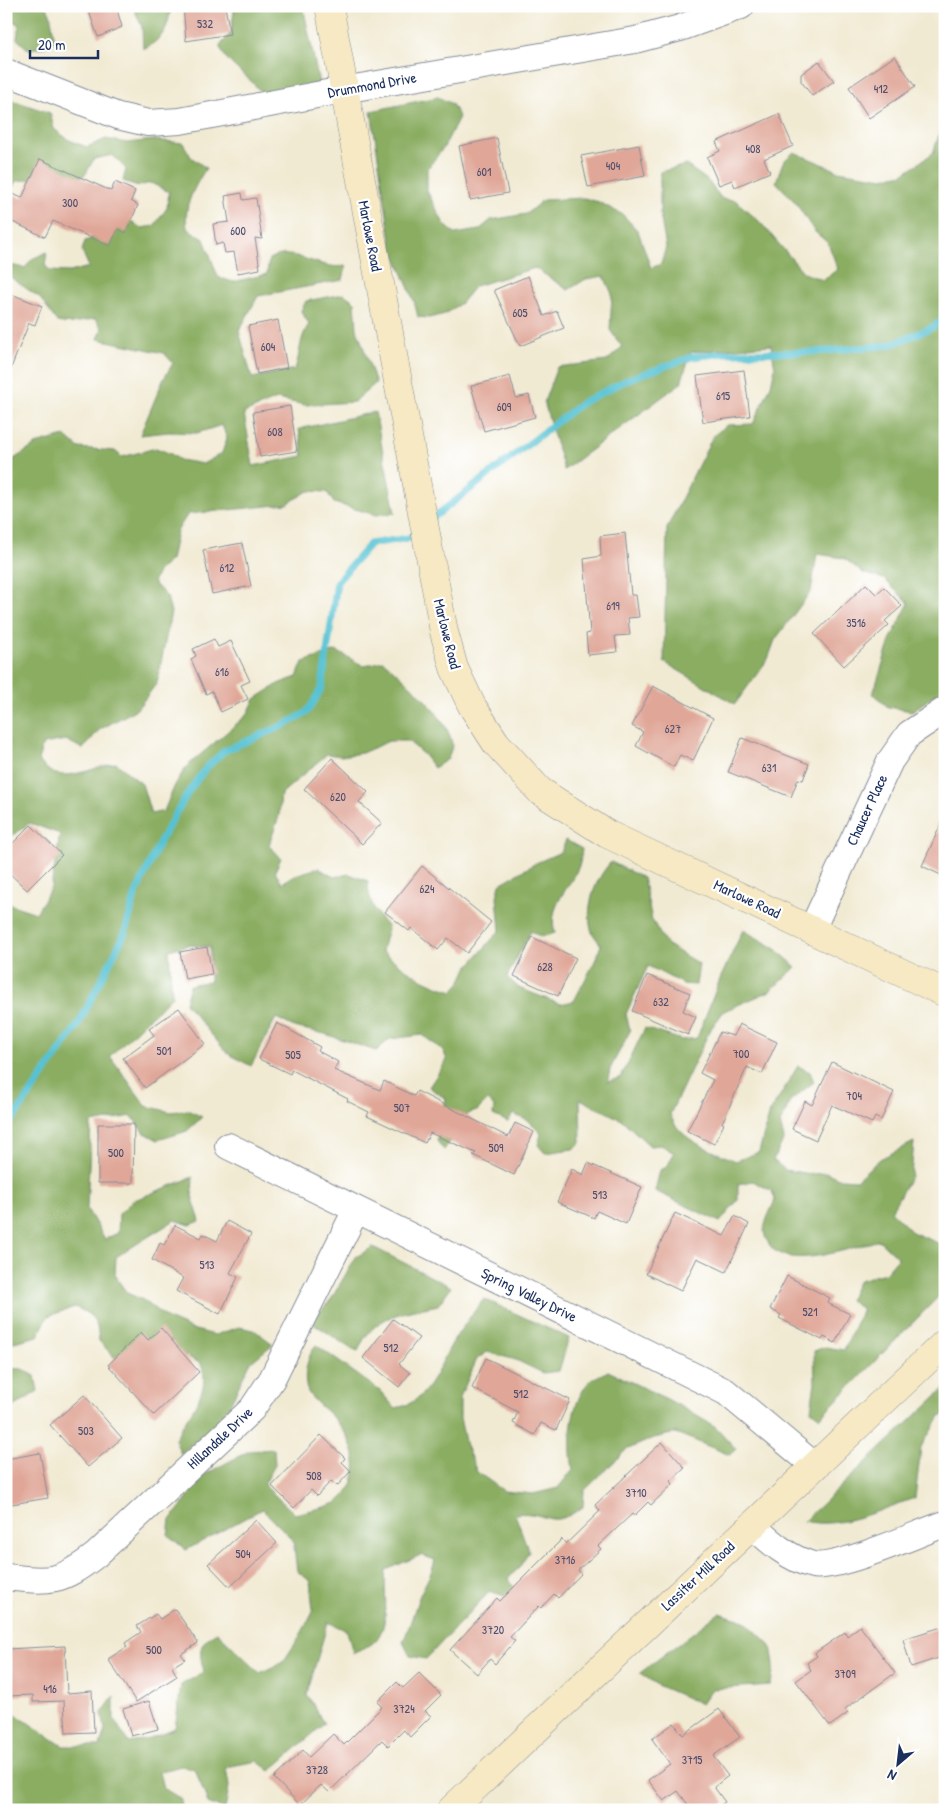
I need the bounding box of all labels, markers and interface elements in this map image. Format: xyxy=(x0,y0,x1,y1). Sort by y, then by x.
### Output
house number: 532 xyxy=(197,15,213,32)
scale bar xyxy=(30,28,98,60)
text: 20 m xyxy=(38,34,65,55)
street label: Drummond Drive xyxy=(326,66,418,103)
house number: 412 xyxy=(874,80,889,97)
house number: 408 xyxy=(745,140,761,157)
house number: 404 xyxy=(606,157,621,174)
house number: 601 xyxy=(477,163,491,180)
house number: 300 xyxy=(62,194,78,211)
street label: Marlowe Road xyxy=(353,199,388,273)
house number: 600 xyxy=(230,222,246,239)
house number: 605 xyxy=(512,304,528,321)
house number: 604 xyxy=(261,338,276,355)
house number: 615 xyxy=(716,387,730,404)
house number: 609 xyxy=(497,398,512,415)
house number: 608 xyxy=(267,423,283,440)
house number: 612 xyxy=(220,559,235,576)
street label: Marlowe Road xyxy=(429,597,466,671)
house number: 619 xyxy=(606,597,620,614)
house number: 3516 xyxy=(846,614,866,631)
house number: 616 xyxy=(215,663,229,680)
house number: 627 xyxy=(665,720,681,737)
house number: 631 xyxy=(762,759,776,776)
street label: Chaucer Place xyxy=(841,771,892,849)
house number: 620 xyxy=(330,788,346,805)
street label: Marlowe Road xyxy=(710,874,784,923)
house number: 624 xyxy=(420,880,435,897)
house number: 628 xyxy=(537,958,553,975)
house number: 632 xyxy=(653,993,669,1010)
house number: 501 xyxy=(157,1042,171,1059)
house number: 700 xyxy=(733,1045,749,1062)
house number: 505 xyxy=(285,1046,301,1063)
house number: 704 xyxy=(846,1087,862,1104)
house number: 507 xyxy=(394,1099,410,1116)
house number: 509 xyxy=(489,1139,504,1156)
house number: 500 xyxy=(108,1144,124,1161)
house number: 513 xyxy=(593,1186,607,1203)
house number: 513 xyxy=(200,1256,214,1273)
street label: Spring Valley Drive xyxy=(478,1262,581,1327)
house number: 521 xyxy=(802,1303,818,1320)
house number: 512 xyxy=(383,1339,399,1356)
house number: 512 xyxy=(513,1385,529,1402)
street label: Hillandale Drive xyxy=(182,1402,257,1474)
house number: 503 xyxy=(78,1422,94,1439)
house number: 508 xyxy=(306,1467,322,1484)
house number: 3710 xyxy=(625,1484,647,1501)
street label: Lassiter Mill Road xyxy=(656,1536,739,1615)
house number: 504 xyxy=(236,1545,251,1562)
house number: 3716 xyxy=(555,1551,575,1568)
house number: 3720 xyxy=(482,1621,504,1638)
house number: 500 xyxy=(146,1641,162,1658)
house number: 3709 xyxy=(834,1665,856,1682)
house number: 416 xyxy=(43,1680,57,1697)
house number: 3724 xyxy=(393,1700,415,1717)
north arrow xyxy=(874,1738,924,1788)
house number: 3715 xyxy=(682,1751,702,1768)
house number: 3728 xyxy=(306,1761,328,1778)
text: N xyxy=(883,1766,899,1786)

